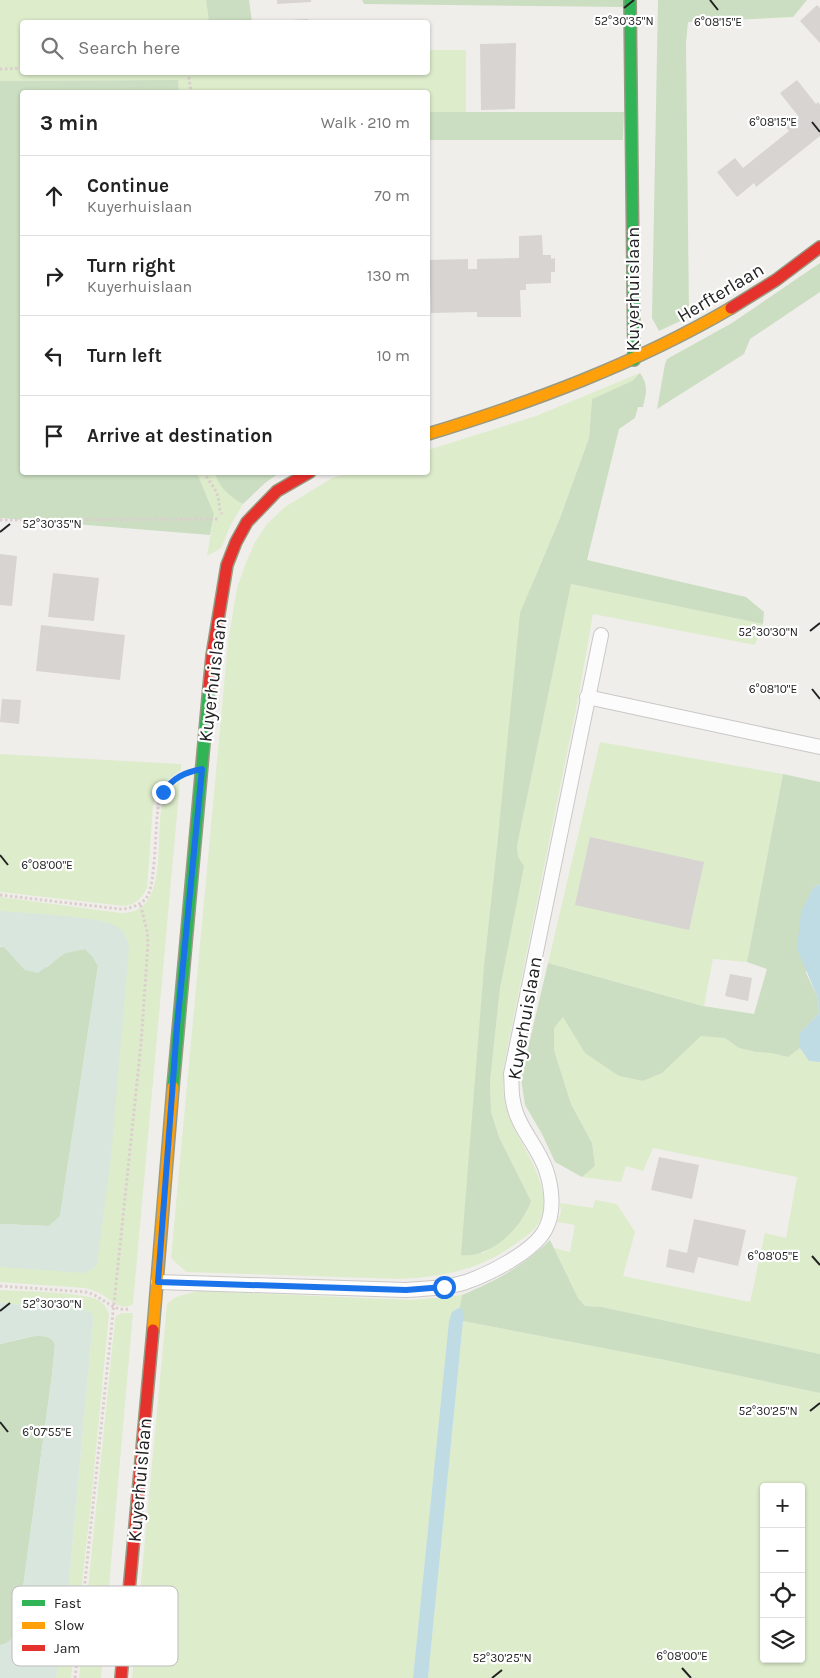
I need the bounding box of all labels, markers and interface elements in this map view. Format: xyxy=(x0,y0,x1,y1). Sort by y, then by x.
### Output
text: 52°30'35"N xyxy=(594,14,654,28)
text: 6°08'15"E xyxy=(694,15,742,29)
search box xyxy=(20,20,430,75)
icon: search xyxy=(38,34,66,62)
text: Search here xyxy=(78,37,180,59)
text: 3 min xyxy=(40,111,98,135)
text: Walk · 210 m xyxy=(321,113,410,132)
text: 6°08'15"E xyxy=(749,115,797,129)
text: Continue xyxy=(87,175,169,197)
icon: ahead xyxy=(40,182,68,210)
text: 70 m xyxy=(374,186,410,205)
text: Kuyerhuislaan xyxy=(87,197,192,216)
street label: Kuyerhuislaan xyxy=(622,227,644,351)
text: Turn right xyxy=(87,255,176,277)
street label: Herfterlaan xyxy=(673,258,768,327)
icon: right xyxy=(40,262,68,290)
text: 130 m xyxy=(367,266,410,285)
text: Kuyerhuislaan xyxy=(87,277,192,296)
icon: left xyxy=(40,342,68,370)
text: Turn left xyxy=(87,345,162,367)
text: 10 m xyxy=(376,346,410,365)
icon: arrive xyxy=(40,422,68,450)
text: Arrive at destination xyxy=(87,425,273,447)
text: 52°30'35"N xyxy=(22,517,82,531)
street label: Kuyerhuislaan xyxy=(194,617,232,743)
text: 52°30'30"N xyxy=(738,625,798,639)
text: 6°08'10"E xyxy=(749,682,797,696)
route end xyxy=(152,781,175,804)
text: 6°08'00"E xyxy=(21,858,73,872)
street label: Kuyerhuislaan xyxy=(503,955,547,1082)
text: 6°08'05"E xyxy=(747,1249,799,1263)
route start xyxy=(433,1276,456,1299)
text: 52°30'30"N xyxy=(22,1297,82,1311)
text: 52°30'25"N xyxy=(738,1404,798,1418)
street label: Kuyerhuislaan xyxy=(124,1417,156,1543)
text: 6°07'55"E xyxy=(22,1425,72,1439)
map controls xyxy=(760,1483,805,1663)
button: + xyxy=(760,1483,805,1528)
button: − xyxy=(760,1528,805,1573)
button: locate xyxy=(760,1573,805,1618)
legend xyxy=(12,1586,178,1666)
text: Fast xyxy=(54,1595,81,1612)
text: Slow xyxy=(54,1617,84,1634)
button: layers xyxy=(760,1618,805,1663)
text: Jam xyxy=(54,1640,80,1657)
text: 6°08'00"E xyxy=(656,1649,708,1663)
text: 52°30'25"N xyxy=(472,1651,532,1665)

